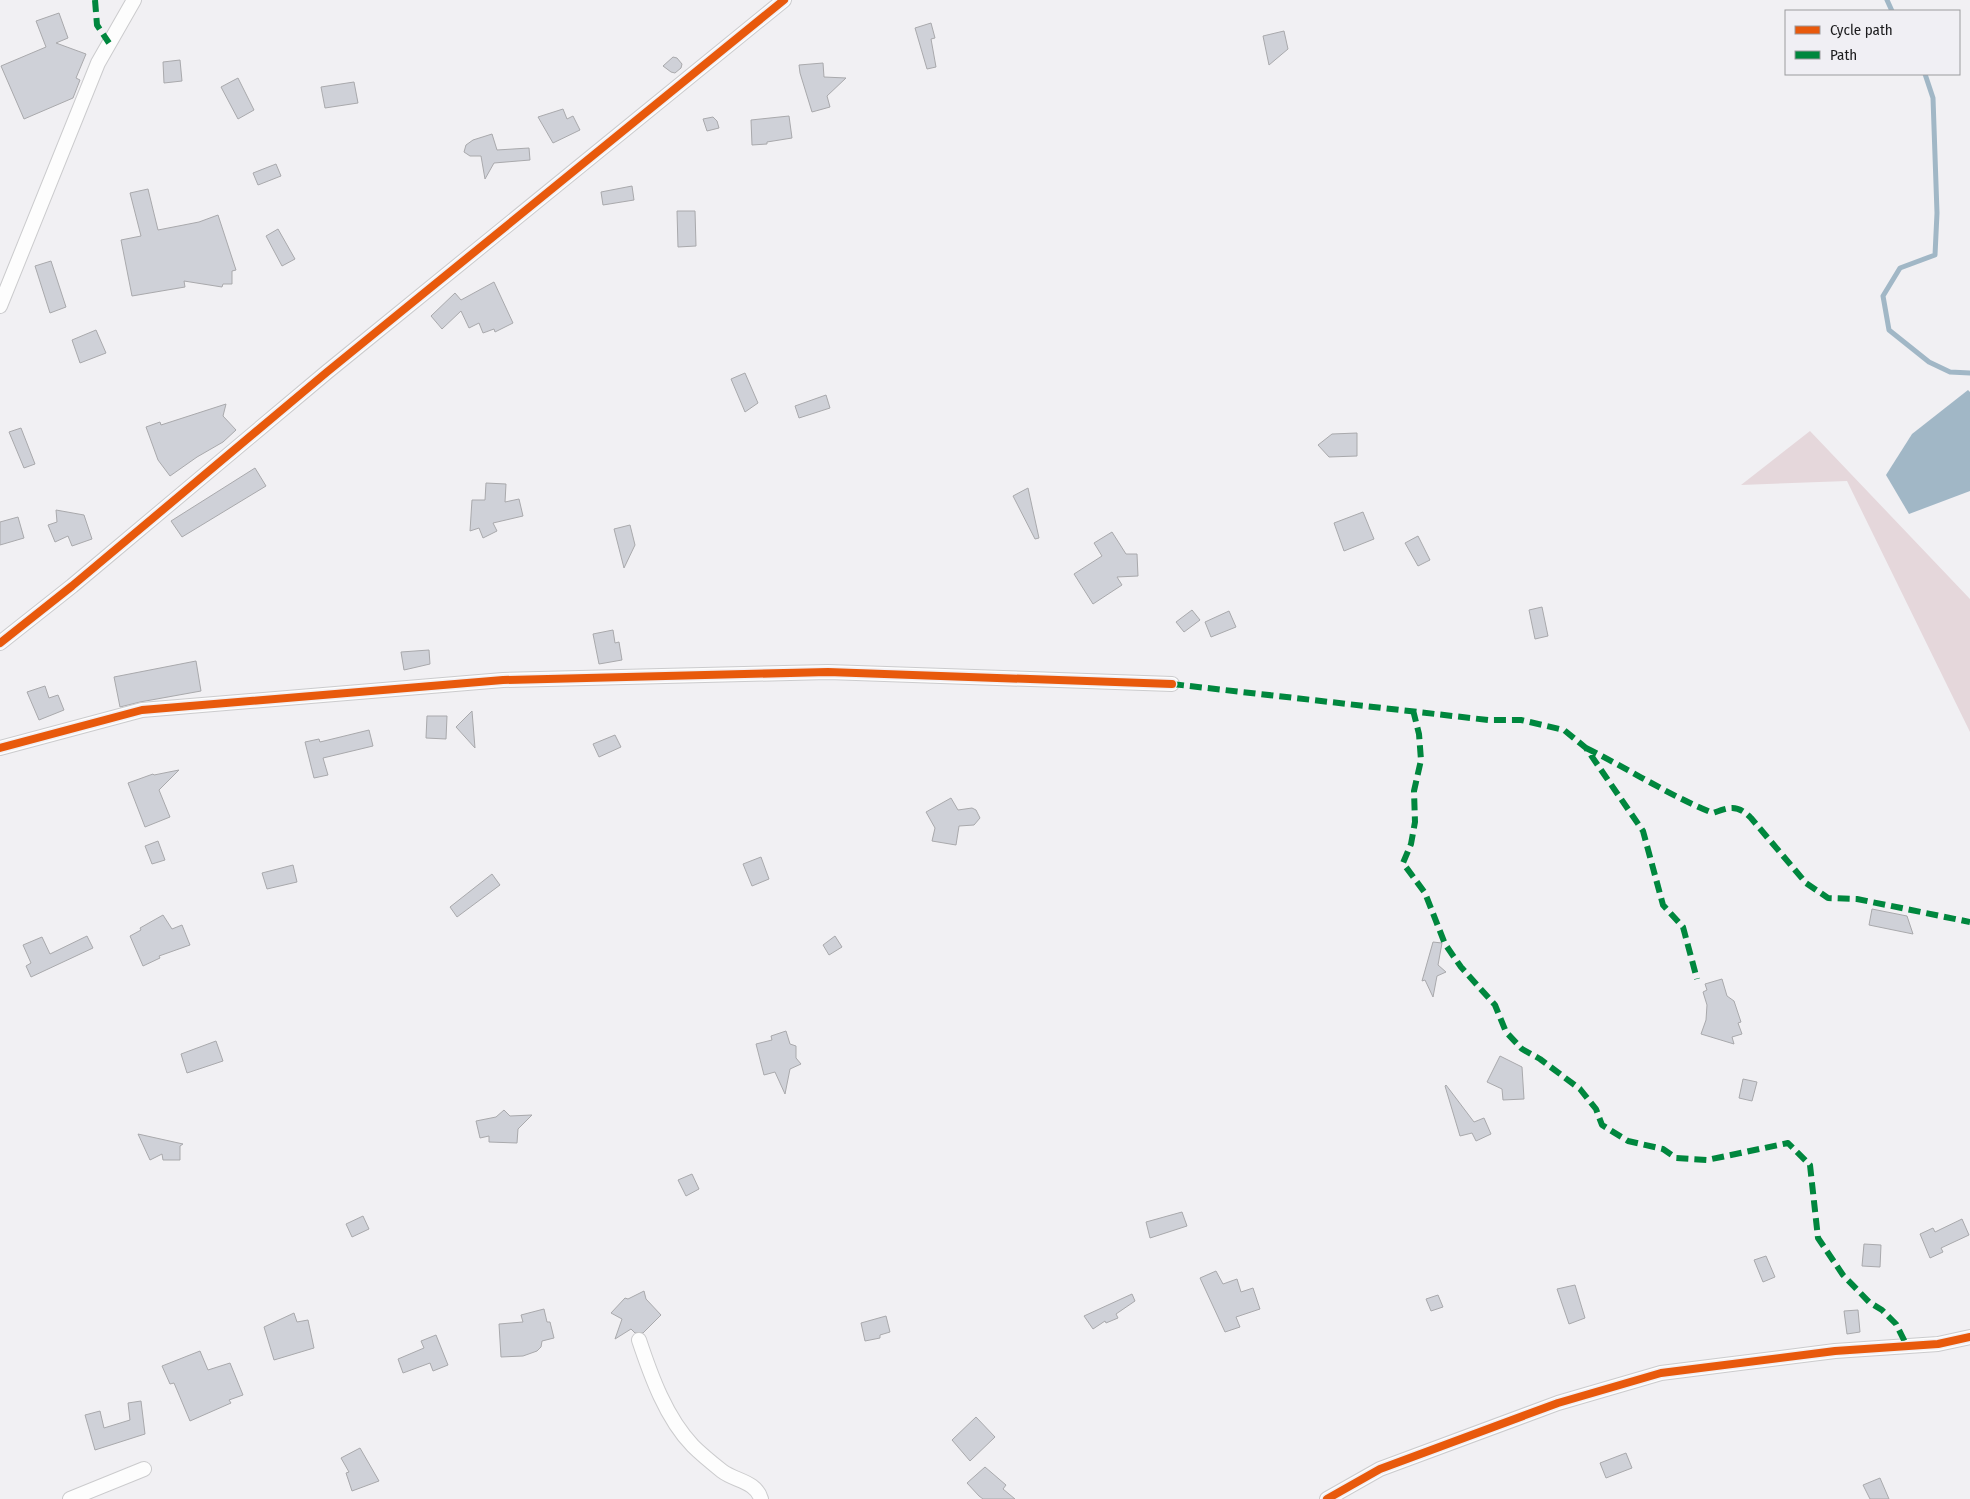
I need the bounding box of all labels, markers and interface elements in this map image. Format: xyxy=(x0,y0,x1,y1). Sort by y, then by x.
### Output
legend xyxy=(1785,10,1960,75)
text: Cycle path xyxy=(1830,21,1893,39)
text: Path xyxy=(1830,46,1857,64)

